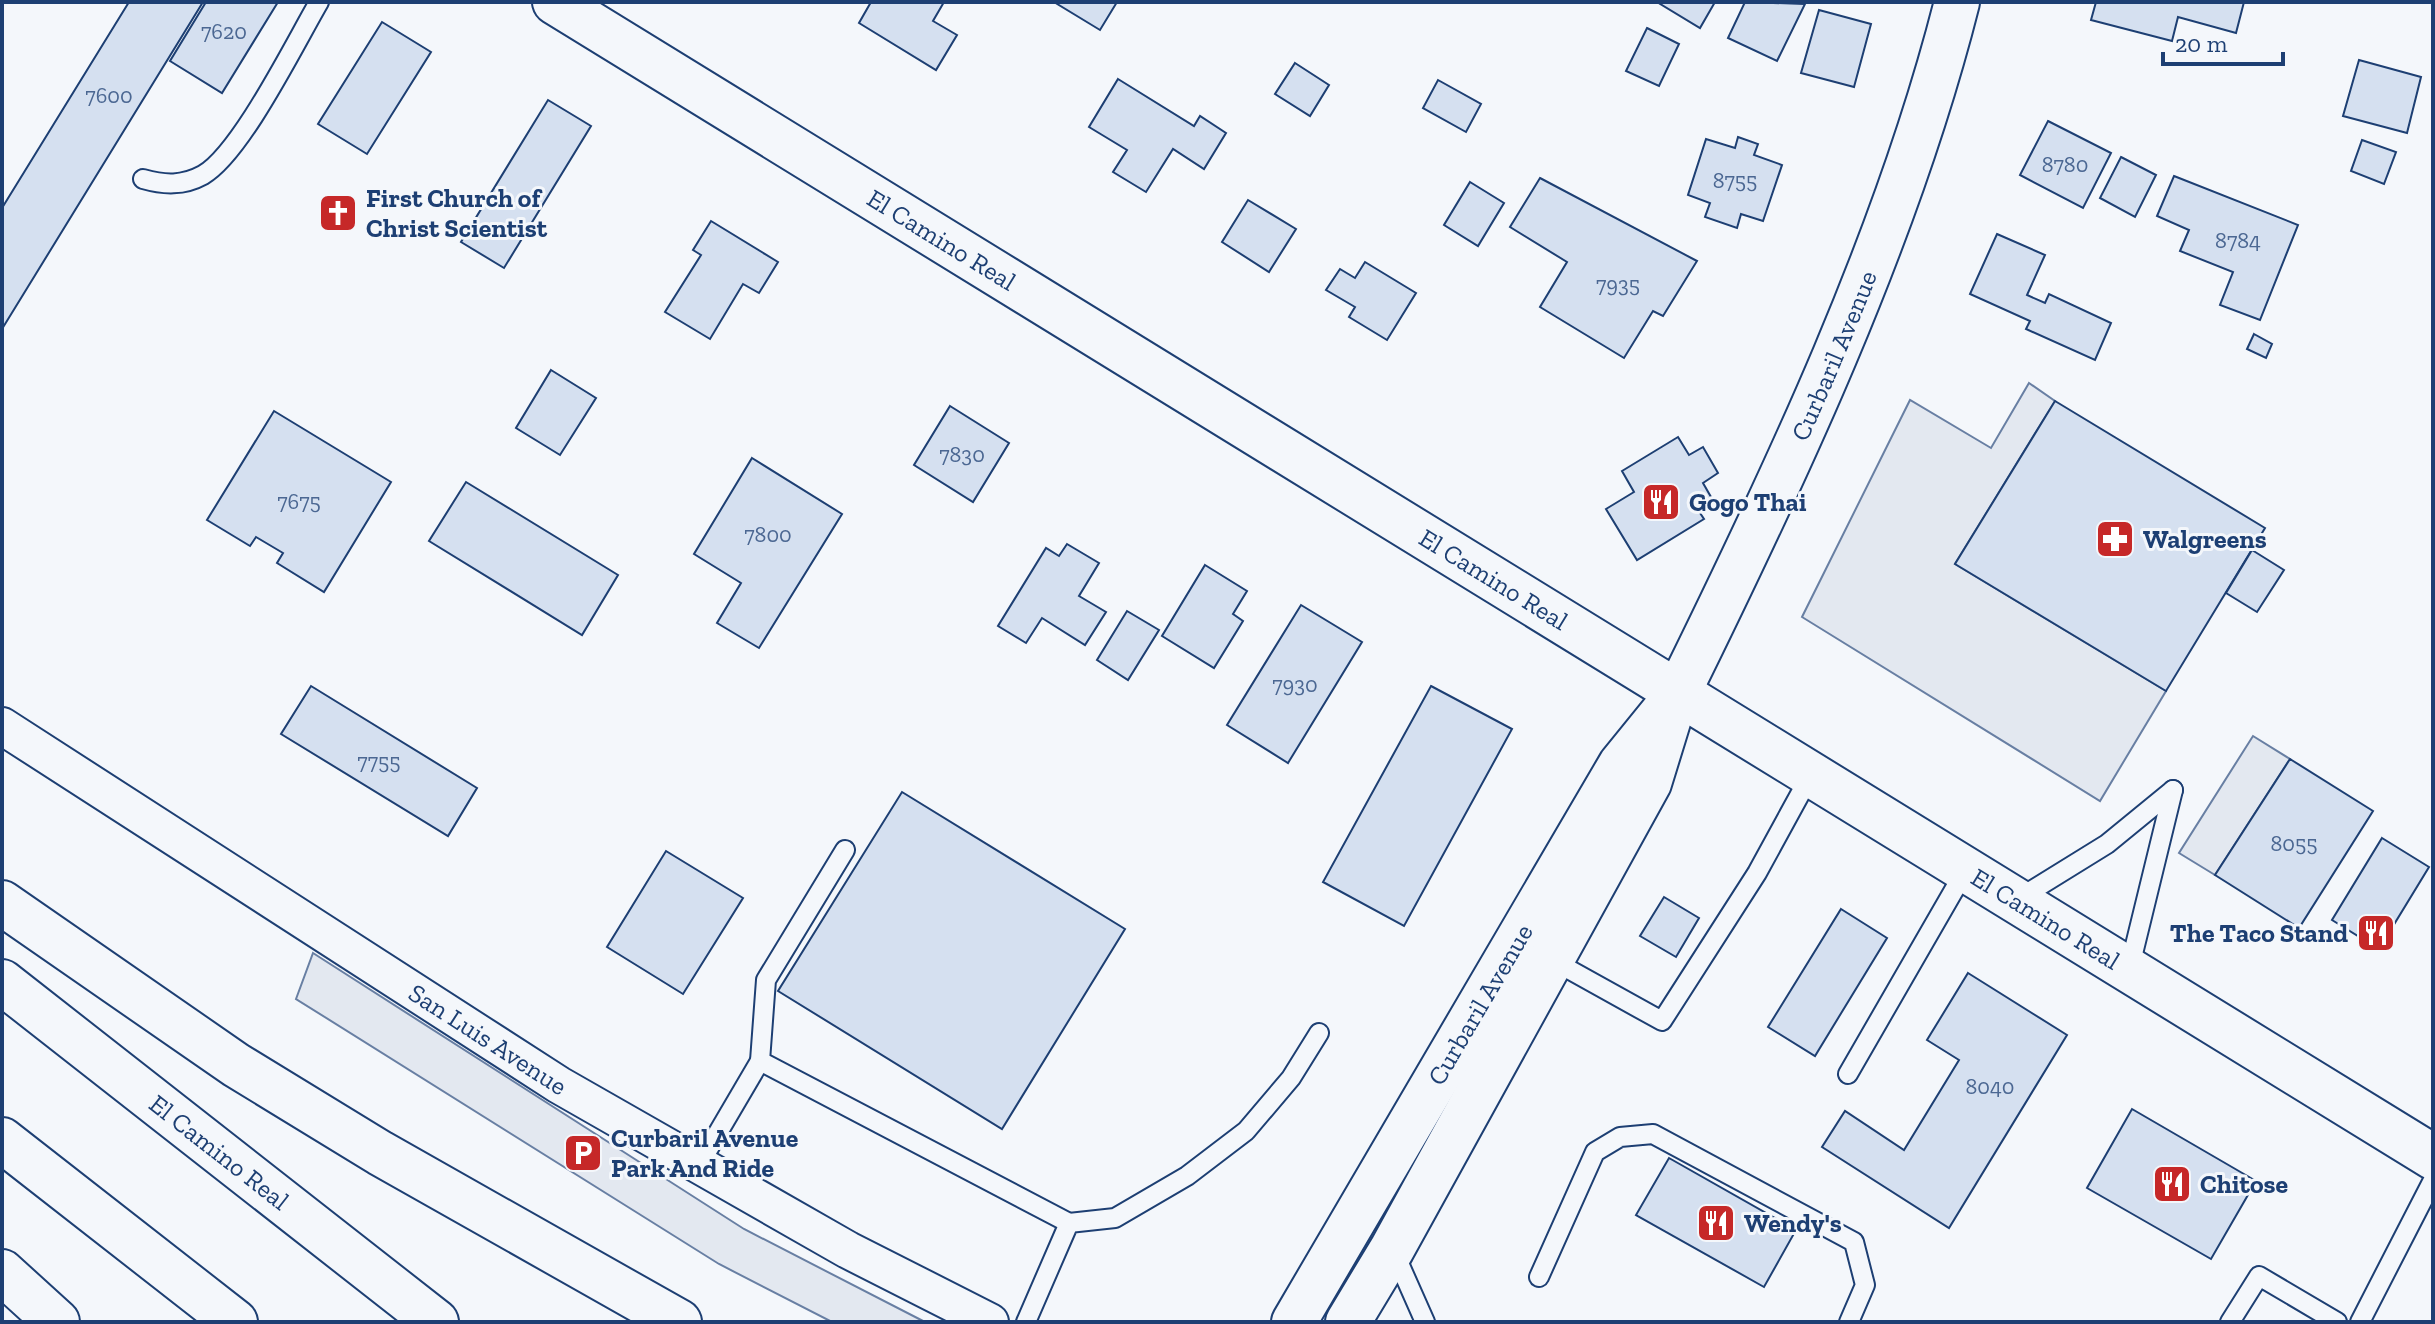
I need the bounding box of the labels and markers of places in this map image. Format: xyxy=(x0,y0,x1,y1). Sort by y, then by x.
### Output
place label: First Church of Christ Scientist xyxy=(366,182,548,244)
church icon: First Church of Christ Scientist xyxy=(317,192,359,234)
restaurant icon: Gogo Thai xyxy=(1640,481,1682,523)
place label: Gogo Thai xyxy=(1689,486,1807,518)
pharmacy icon: Walgreens xyxy=(2094,518,2136,560)
place label: Walgreens xyxy=(2143,523,2267,555)
restaurant icon: The Taco Stand xyxy=(2355,912,2397,954)
place label: The Taco Stand xyxy=(2170,917,2348,949)
place label: Curbaril Avenue Park And Ride xyxy=(611,1122,799,1184)
parking icon: Curbaril Avenue Park And Ride xyxy=(562,1132,604,1174)
restaurant icon: Chitose xyxy=(2151,1163,2193,1205)
place label: Chitose xyxy=(2200,1168,2289,1200)
restaurant icon: Wendy's xyxy=(1695,1202,1737,1244)
place label: Wendy's xyxy=(1744,1207,1842,1239)

